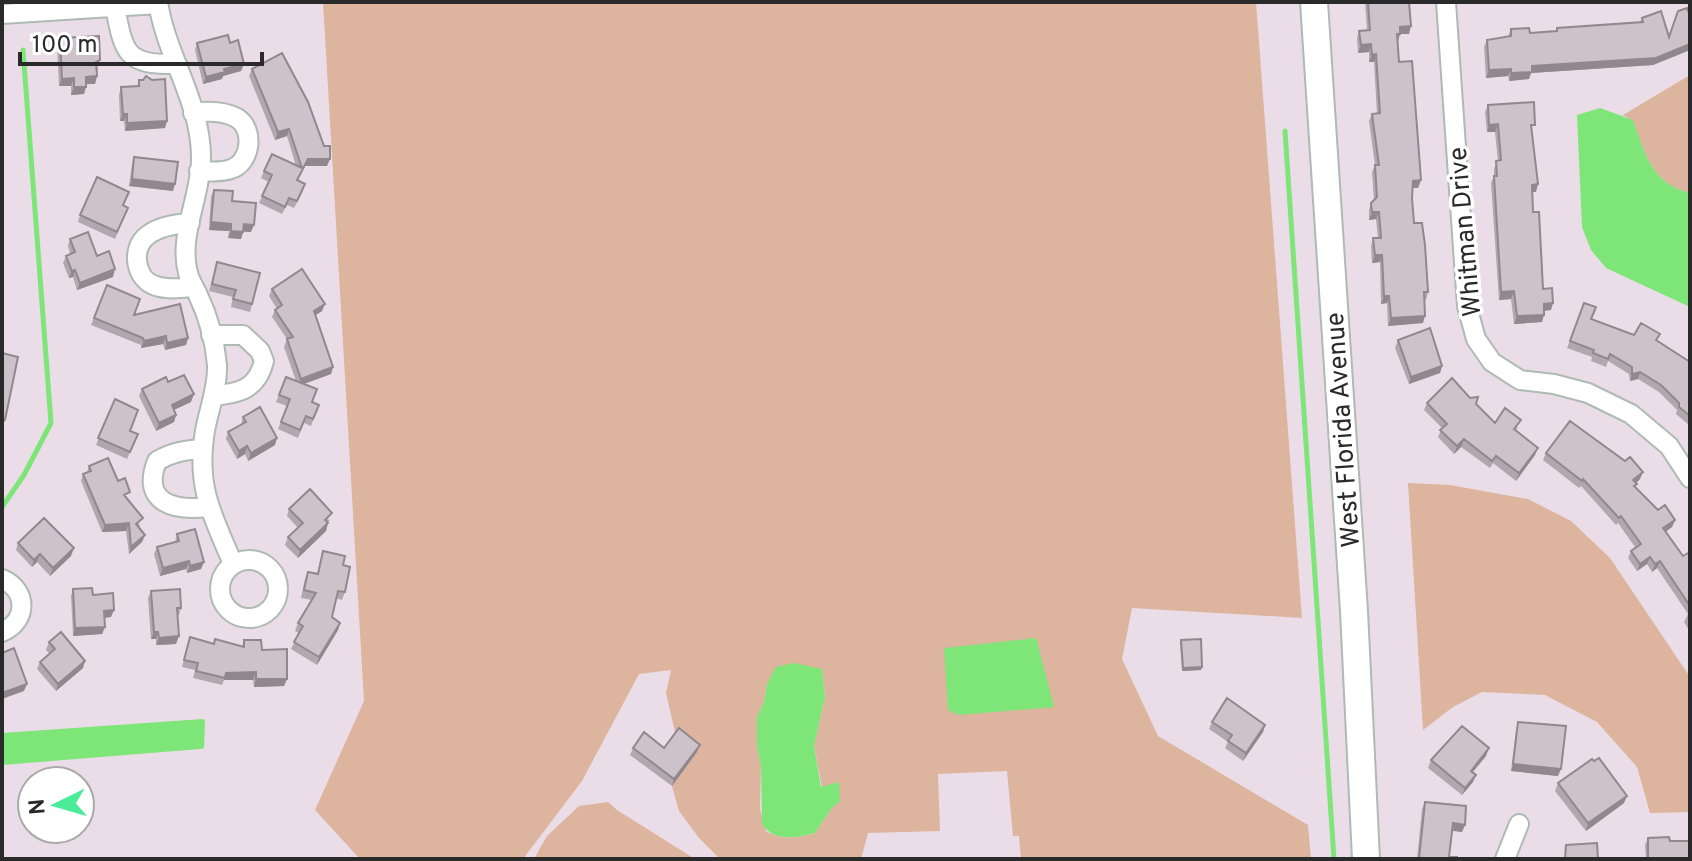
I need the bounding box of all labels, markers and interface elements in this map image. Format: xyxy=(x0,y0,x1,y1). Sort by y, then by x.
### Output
scale bar xyxy=(20,16,262,66)
text: 100 m xyxy=(32,31,98,61)
street label: Whitman Drive xyxy=(1443,145,1490,318)
street label: West Florida Avenue xyxy=(1320,311,1369,548)
north arrow xyxy=(16,765,96,845)
text: N xyxy=(24,797,53,816)

